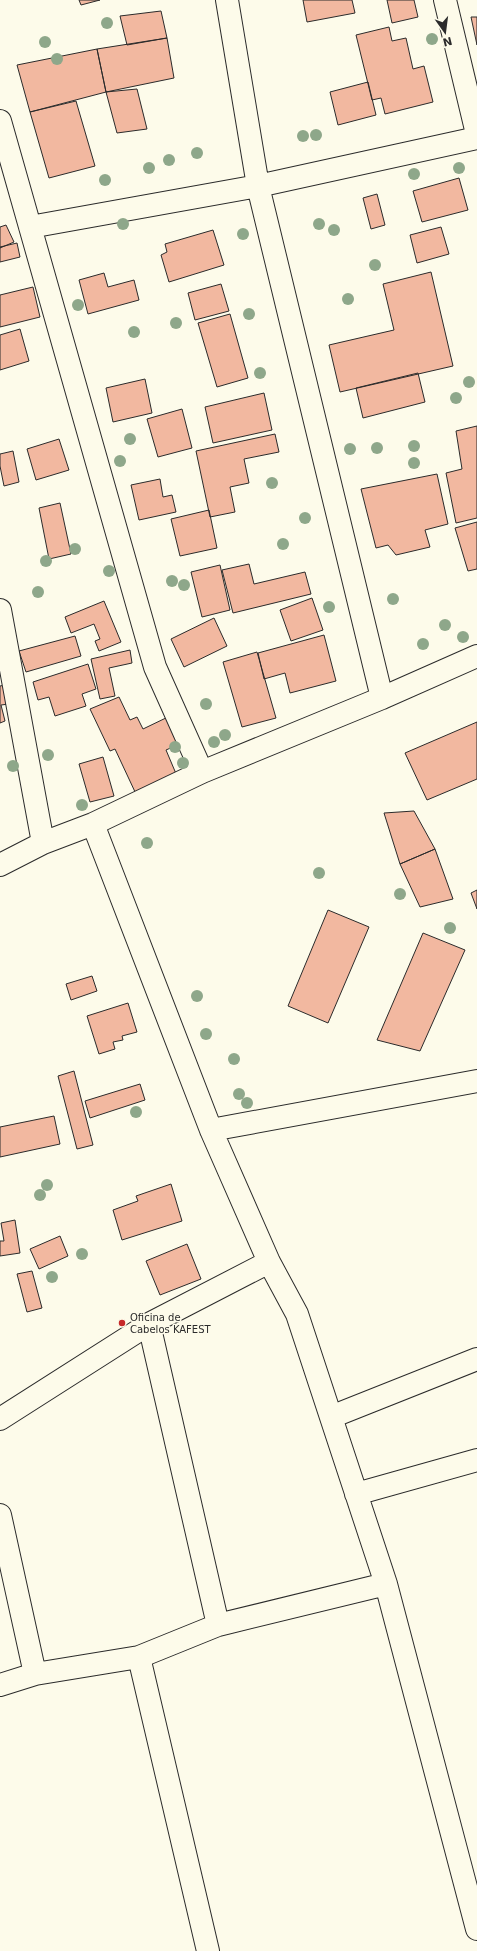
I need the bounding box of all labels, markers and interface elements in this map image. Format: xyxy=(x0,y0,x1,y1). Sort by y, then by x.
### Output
north arrow xyxy=(425,12,465,52)
text: N xyxy=(441,34,453,49)
place label: Oficina de Cabelos KAFEST xyxy=(130,1312,212,1335)
marker: Oficina de Cabelos KAFEST xyxy=(117,1318,127,1328)

